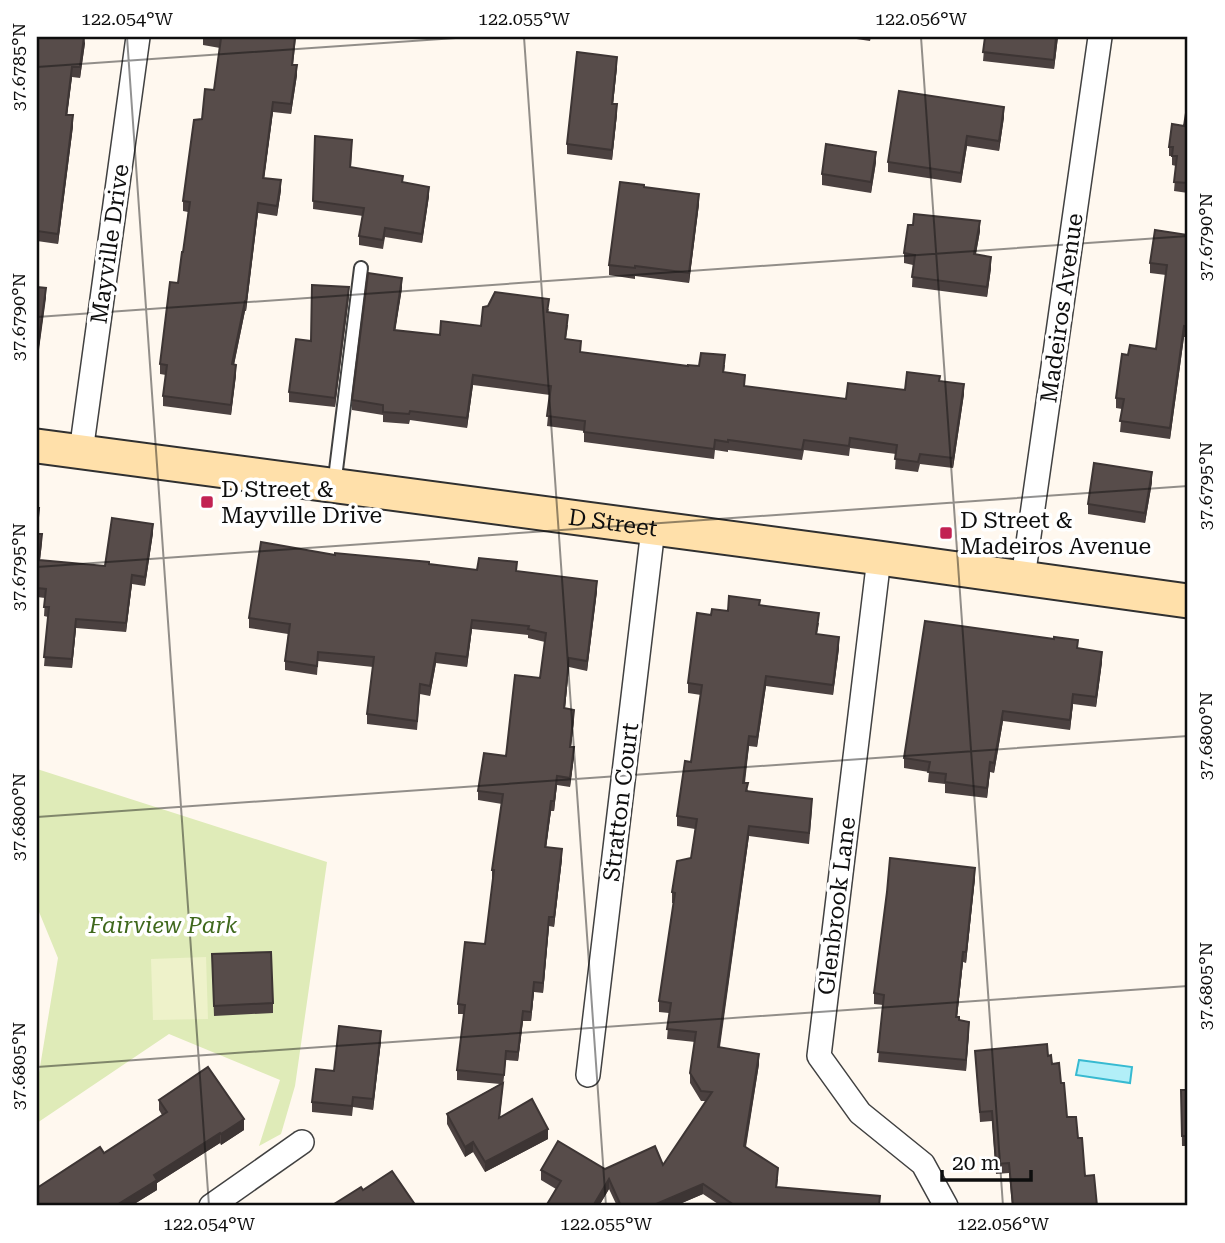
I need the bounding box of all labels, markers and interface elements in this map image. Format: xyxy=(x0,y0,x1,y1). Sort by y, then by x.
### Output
text: 122.054°W xyxy=(81,8,174,29)
text: 122.055°W xyxy=(478,8,571,29)
text: 122.056°W xyxy=(875,8,968,29)
text: 37.6785°N xyxy=(8,23,29,111)
street label: Mayville Drive xyxy=(85,162,135,326)
text: 37.6790°N xyxy=(1195,193,1216,281)
street label: Madeiros Avenue xyxy=(1035,211,1089,405)
text: 37.6790°N xyxy=(8,273,29,361)
text: 37.6795°N xyxy=(1195,442,1216,530)
place label: D Street & Mayville Drive xyxy=(221,476,382,529)
marker: D Street & Mayville Drive xyxy=(199,494,215,510)
street label: D Street xyxy=(567,503,660,542)
place label: D Street & Madeiros Avenue xyxy=(960,507,1151,560)
text: 37.6795°N xyxy=(8,523,29,611)
marker: D Street & Madeiros Avenue xyxy=(938,525,954,541)
text: 37.6800°N xyxy=(1195,692,1216,780)
street label: Stratton Court xyxy=(598,721,644,883)
text: 37.6800°N xyxy=(8,773,29,861)
street label: Glenbrook Lane xyxy=(813,815,861,997)
park label: Fairview Park xyxy=(88,912,238,939)
text: 37.6805°N xyxy=(1195,942,1216,1030)
text: 37.6805°N xyxy=(8,1022,29,1110)
scale bar xyxy=(942,1138,1031,1182)
text: 20 m xyxy=(952,1151,1000,1175)
text: 122.054°W xyxy=(163,1213,256,1234)
text: 122.055°W xyxy=(560,1213,653,1234)
text: 122.056°W xyxy=(957,1213,1050,1234)

